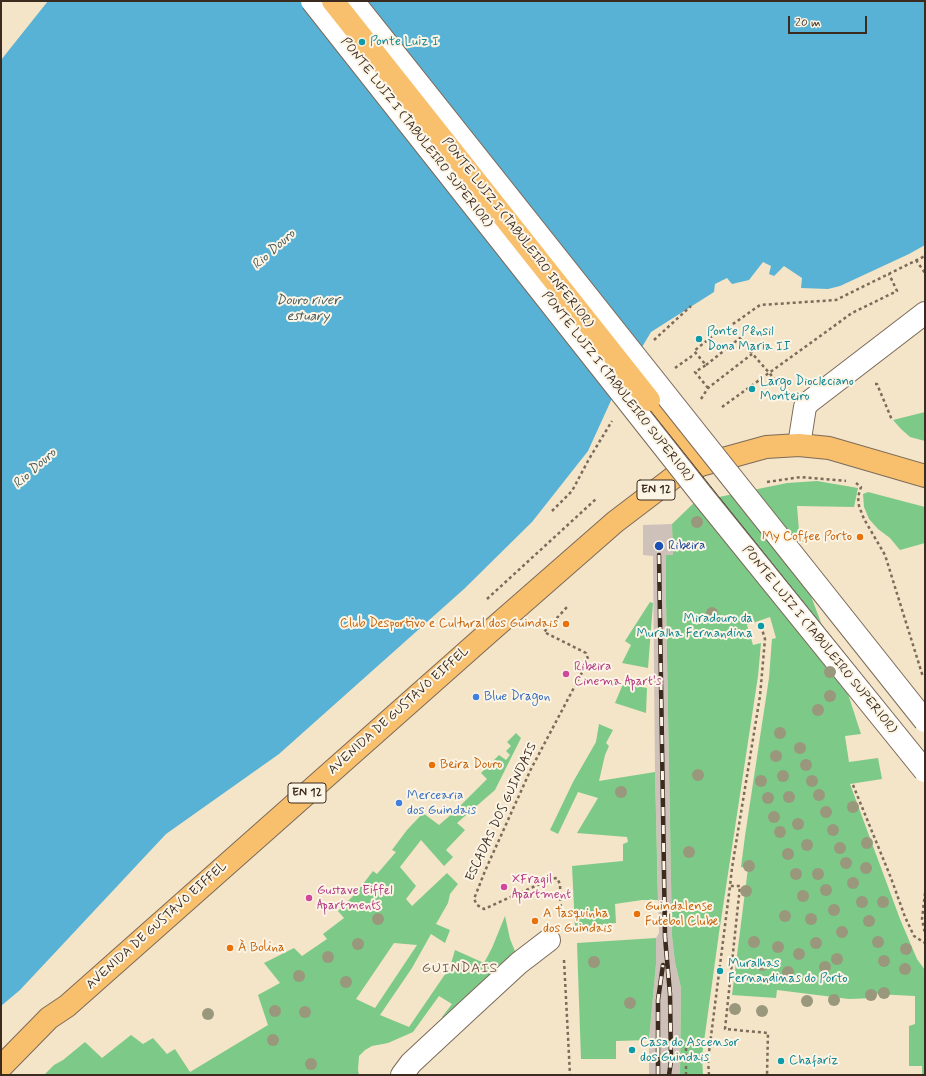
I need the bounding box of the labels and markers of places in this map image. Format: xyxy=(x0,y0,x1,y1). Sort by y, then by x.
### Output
place label: Ponte Luiz I xyxy=(370,34,439,50)
marker: Ponte Luiz I xyxy=(357,37,367,47)
place label: Ponte Pênsil Dona Maria II xyxy=(707,324,790,355)
marker: Ponte Pênsil Dona Maria II xyxy=(694,334,704,344)
place label: Largo Diocleciano Monteiro xyxy=(760,374,854,405)
marker: Largo Diocleciano Monteiro xyxy=(747,384,757,394)
place label: My Coffee Porto xyxy=(762,529,852,545)
marker: My Coffee Porto xyxy=(855,532,865,542)
place label: Ribeira xyxy=(668,538,705,554)
marker: Ribeira xyxy=(653,540,665,552)
place label: Miradouro da Muralha Fernandina xyxy=(636,611,753,642)
place label: Club Desportivo e Cultural dos Guindais xyxy=(340,616,558,632)
marker: Club Desportivo e Cultural dos Guindais xyxy=(561,619,571,629)
marker: Miradouro da Muralha Fernandina xyxy=(756,621,766,631)
place label: Ribeira Cinema Apart's xyxy=(574,659,661,690)
marker: Ribeira Cinema Apart's xyxy=(561,669,571,679)
place label: Blue Dragon xyxy=(484,689,550,705)
marker: Blue Dragon xyxy=(471,692,481,702)
place label: Beira Douro xyxy=(440,757,502,773)
marker: Beira Douro xyxy=(427,760,437,770)
place label: Mercearia dos Guindais xyxy=(407,788,476,819)
marker: Mercearia dos Guindais xyxy=(394,798,404,808)
place label: XFragil Apartment xyxy=(512,872,571,903)
marker: XFragil Apartment xyxy=(499,882,509,892)
place label: Gustave Eiffel Apartments xyxy=(317,883,393,914)
marker: Gustave Eiffel Apartments xyxy=(304,893,314,903)
place label: Guindalense Futebol Clube xyxy=(645,899,718,930)
place label: A Tasquinha dos Guindais xyxy=(543,906,612,937)
marker: Guindalense Futebol Clube xyxy=(632,909,642,919)
marker: A Tasquinha dos Guindais xyxy=(530,916,540,926)
place label: À Bolina xyxy=(238,940,285,956)
marker: À Bolina xyxy=(225,943,235,953)
place label: Muralhas Fernandinas do Porto xyxy=(728,956,848,987)
marker: Muralhas Fernandinas do Porto xyxy=(715,966,725,976)
place label: Casa do Ascensor dos Guindais xyxy=(640,1035,739,1066)
marker: Casa do Ascensor dos Guindais xyxy=(627,1045,637,1055)
place label: Chafariz xyxy=(789,1053,838,1069)
marker: Chafariz xyxy=(776,1056,786,1066)

